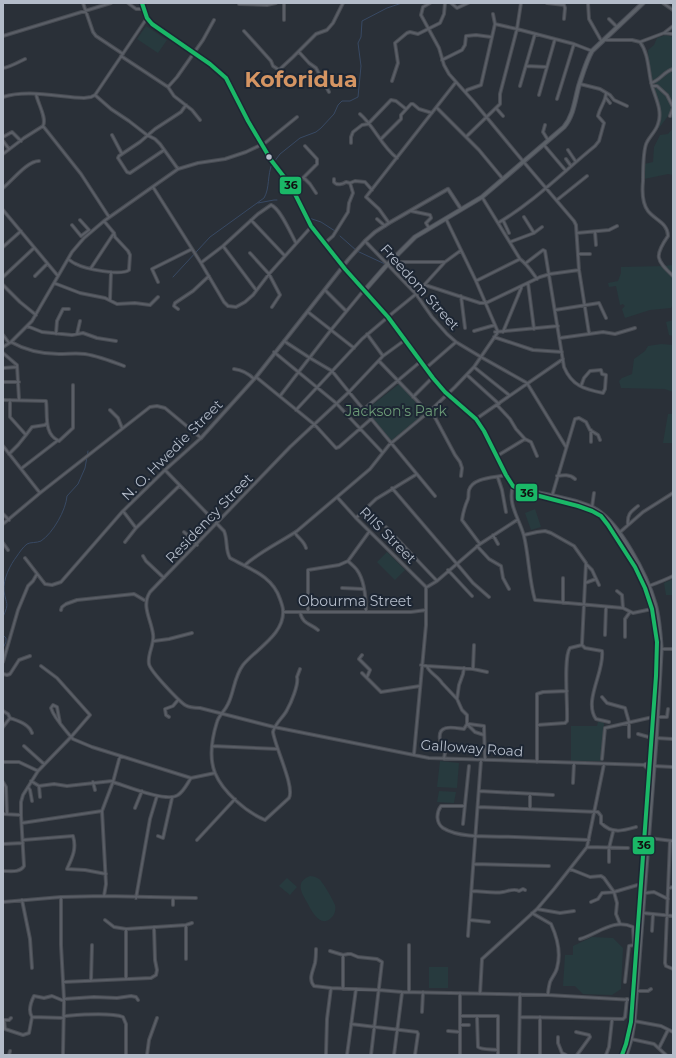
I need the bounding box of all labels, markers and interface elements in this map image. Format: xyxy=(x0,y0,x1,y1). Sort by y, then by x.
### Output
district label: Koforidua xyxy=(245,66,357,93)
unlabelled marker xyxy=(264,152,274,162)
line badge: 36 xyxy=(279,176,302,195)
text: 36 xyxy=(283,178,298,192)
street label: Freedom Street xyxy=(376,240,464,334)
street label: N. O. Hwedie Street xyxy=(118,395,227,504)
park label: Jackson's Park xyxy=(344,402,447,420)
street label: Residency Street xyxy=(162,469,257,567)
line badge: 36 xyxy=(515,483,538,502)
text: 36 xyxy=(519,486,534,500)
street label: RIIS Street xyxy=(356,503,420,567)
street label: Obourma Street xyxy=(298,592,412,610)
street label: Galloway Road xyxy=(420,735,524,761)
line badge: 36 xyxy=(632,836,655,855)
text: 36 xyxy=(636,838,651,852)

